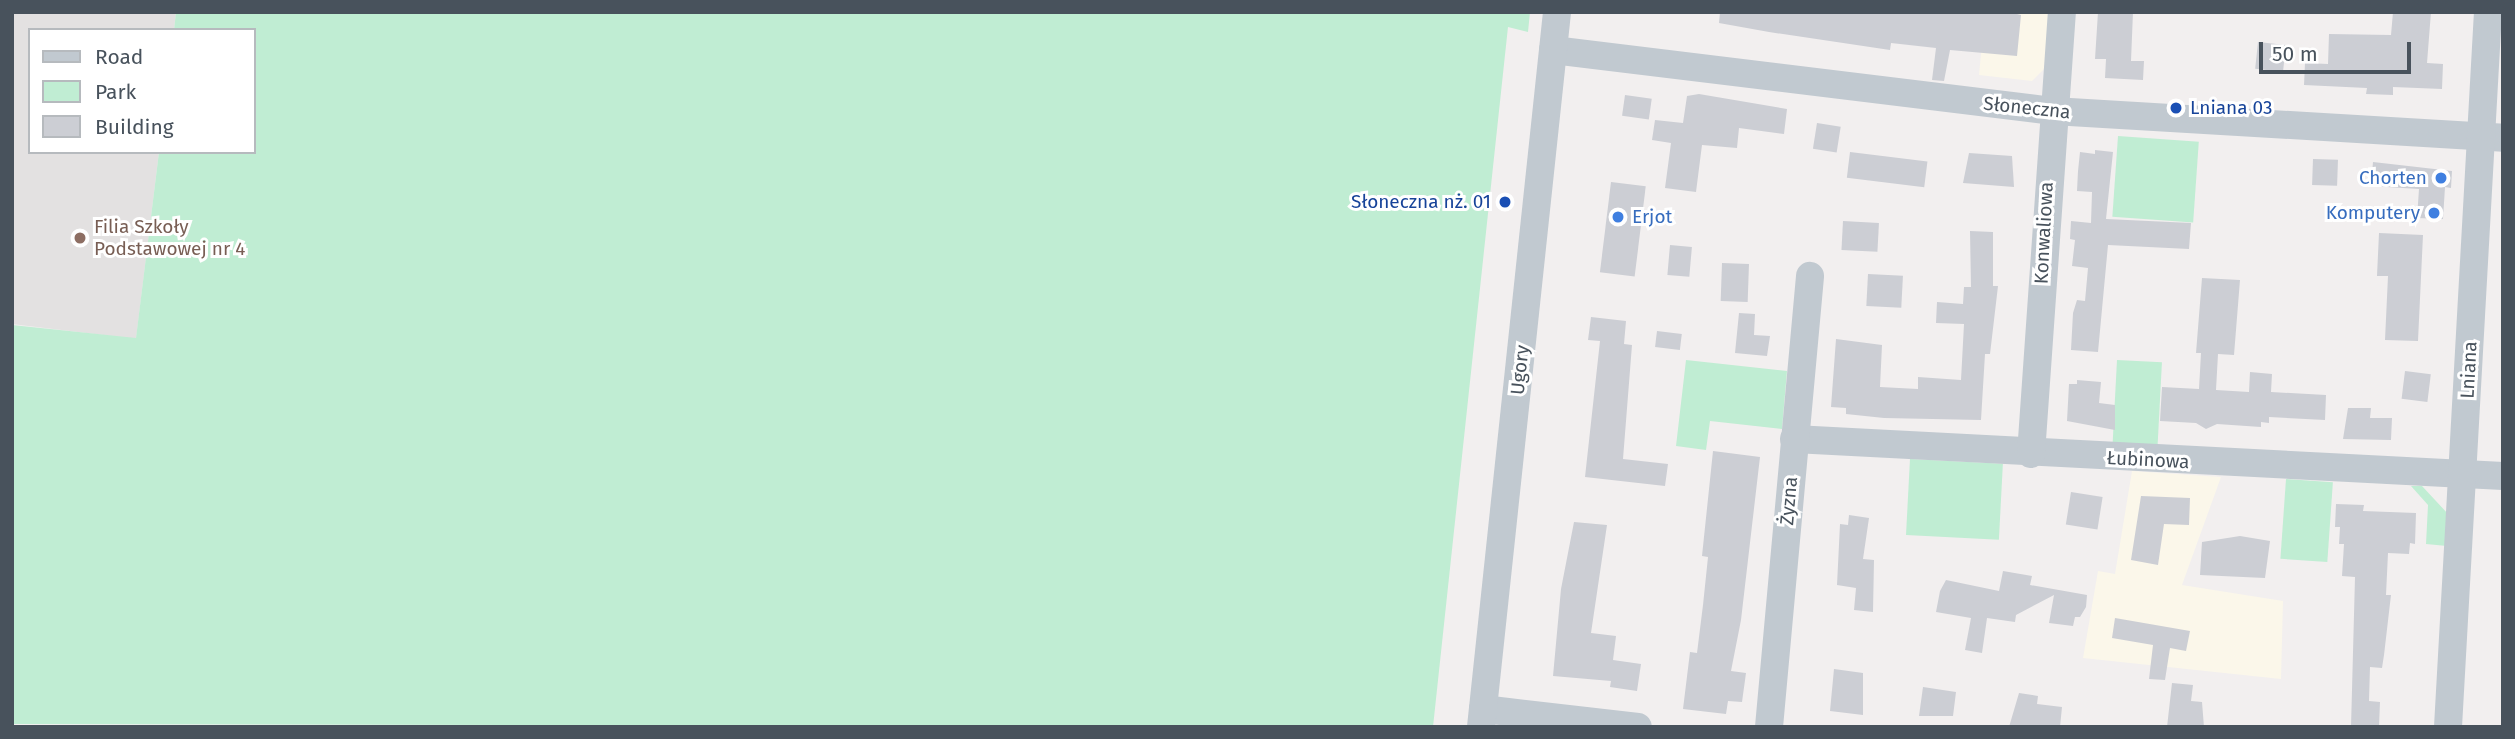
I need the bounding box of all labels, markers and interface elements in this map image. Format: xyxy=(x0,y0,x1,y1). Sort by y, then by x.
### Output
legend xyxy=(28,28,256,154)
scale bar xyxy=(2263,28,2415,72)
text: 50 m xyxy=(2272,41,2318,67)
text: Road xyxy=(95,44,143,70)
text: Park xyxy=(95,79,136,105)
street label: Słoneczna xyxy=(1982,92,2072,124)
place label: Lniana 03 xyxy=(2190,97,2272,119)
marker: Lniana 03 xyxy=(2168,100,2184,116)
text: Building xyxy=(95,114,174,140)
place label: Chorten xyxy=(2359,167,2427,189)
marker: Chorten xyxy=(2433,170,2449,186)
street label: Konwaliowa xyxy=(2030,181,2058,285)
place label: Słoneczna nż. 01 xyxy=(1351,191,1491,213)
marker: Słoneczna nż. 01 xyxy=(1497,194,1513,210)
place label: Komputery xyxy=(2326,202,2420,224)
marker: Komputery xyxy=(2426,205,2442,221)
place label: Erjot xyxy=(1632,206,1672,228)
marker: Erjot xyxy=(1610,209,1626,225)
place label: Filia Szkoły Podstawowej nr 4 xyxy=(94,216,245,260)
marker: Filia Szkoły Podstawowej nr 4 xyxy=(72,230,88,246)
street label: Lniana xyxy=(2456,341,2482,399)
street label: Ugory xyxy=(1506,344,1534,396)
street label: Łubinowa xyxy=(2106,446,2190,474)
street label: Żyzna xyxy=(1776,476,1802,526)

